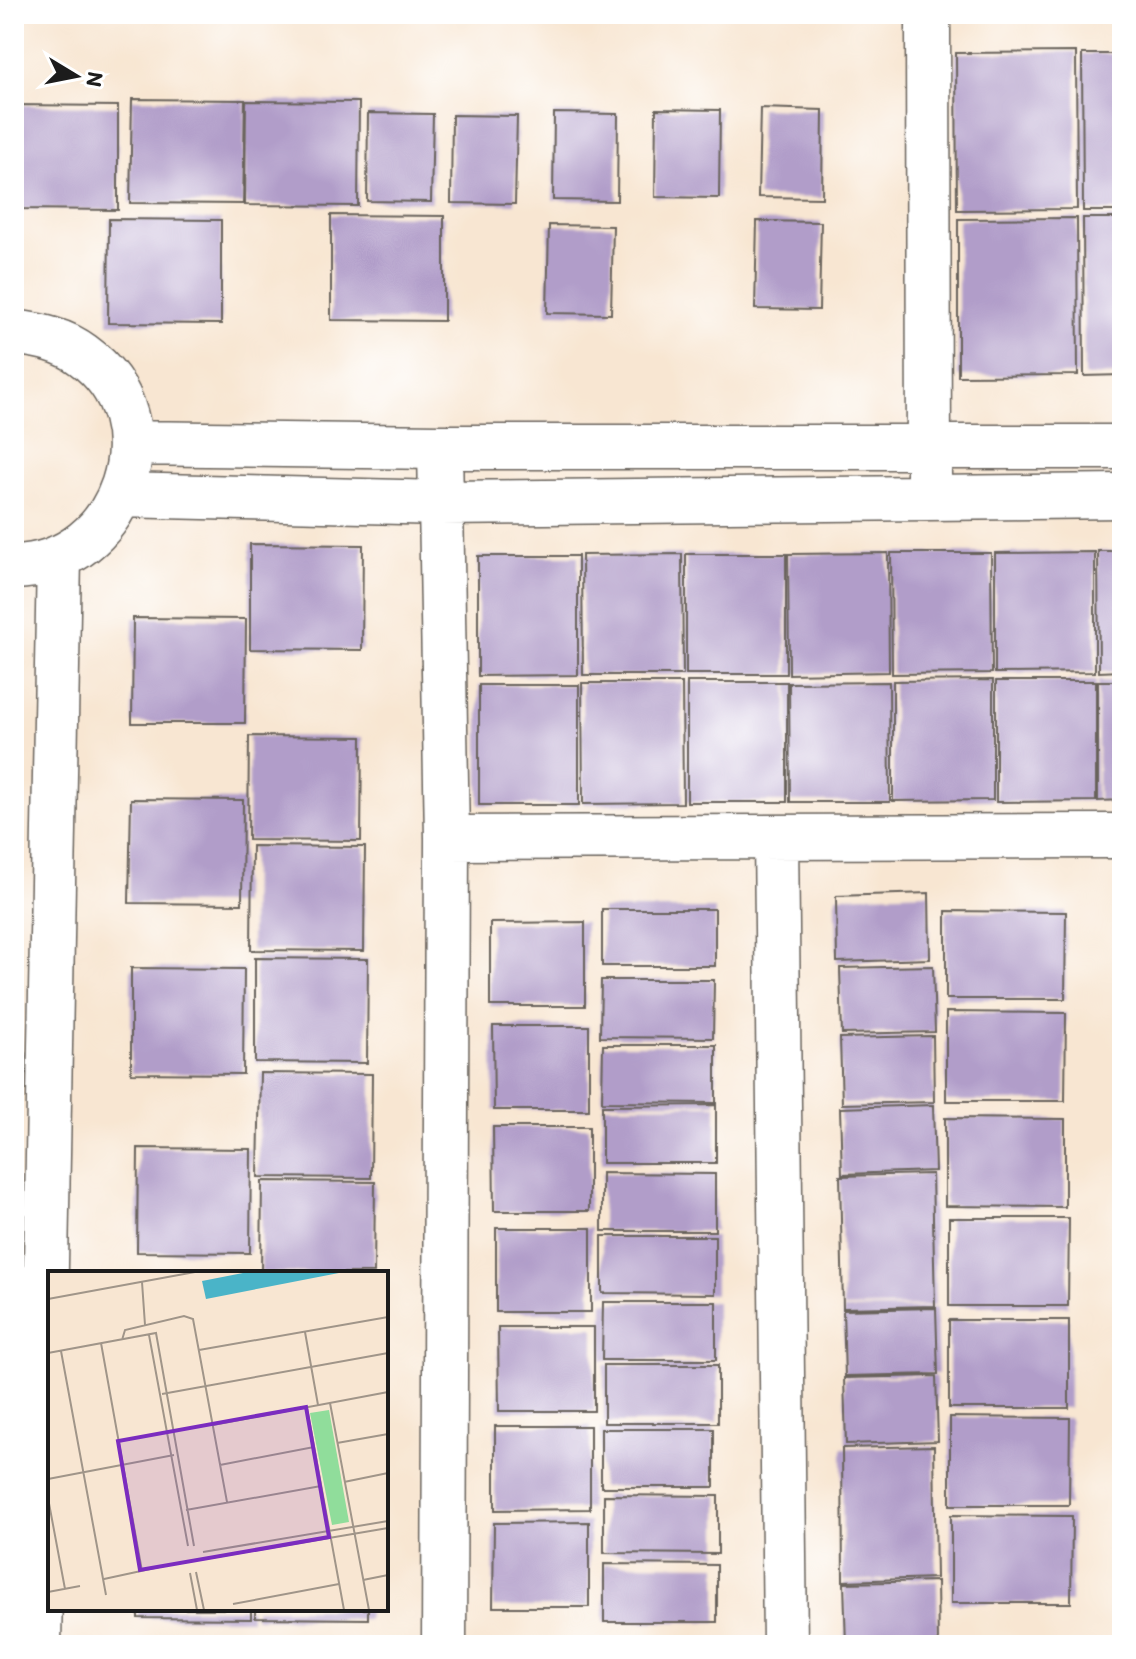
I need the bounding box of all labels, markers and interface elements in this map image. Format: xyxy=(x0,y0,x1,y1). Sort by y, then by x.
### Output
north arrow xyxy=(36,36,116,116)
text: N xyxy=(81,70,110,89)
inset map xyxy=(48,1271,388,1611)

